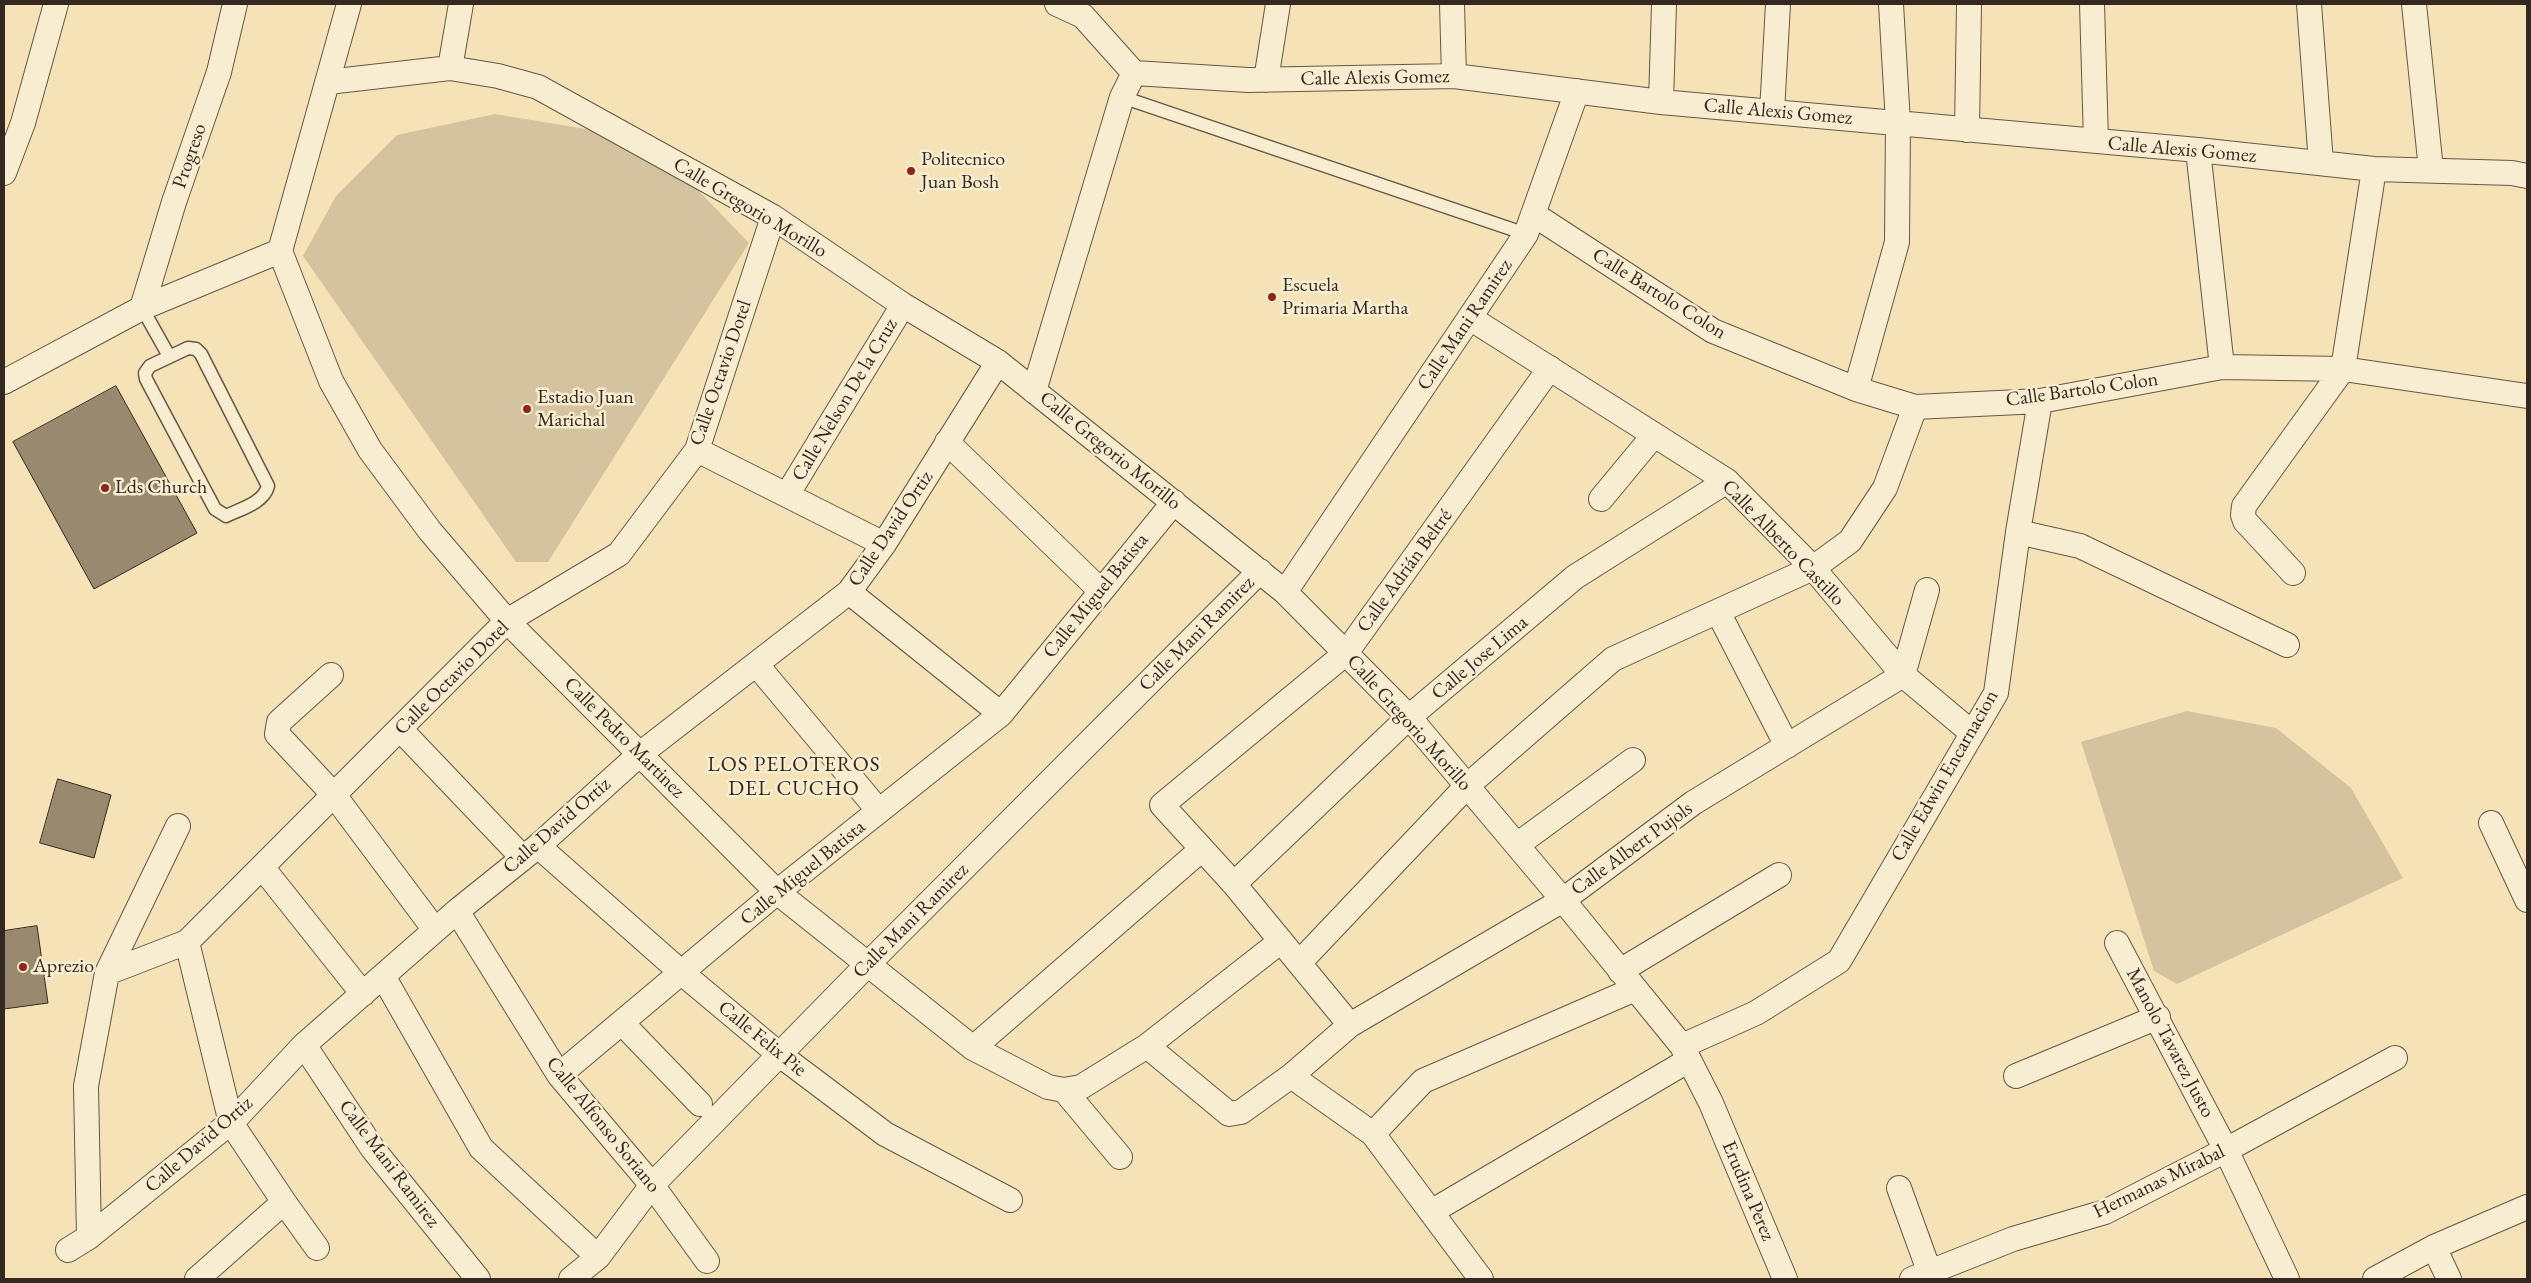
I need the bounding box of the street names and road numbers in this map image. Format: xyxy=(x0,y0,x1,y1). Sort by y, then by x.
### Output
street label: Calle Alexis Gomez xyxy=(1300,65,1450,91)
street label: Calle Alexis Gomez xyxy=(1703,94,1853,130)
street label: Progreso xyxy=(168,120,212,192)
street label: Calle Alexis Gomez xyxy=(2107,132,2257,168)
street label: Calle Gregorio Morillo xyxy=(669,153,831,263)
street label: Calle Bartolo Colon xyxy=(1588,243,1730,345)
street label: Calle Mani Ramirez xyxy=(1412,255,1518,395)
street label: Calle Octavio Dotel xyxy=(685,297,757,449)
street label: Calle Nelson De la Cruz xyxy=(787,314,903,486)
street label: Calle Bartolo Colon xyxy=(2004,367,2160,413)
street label: Calle Gregorio Morillo xyxy=(1034,387,1186,515)
street label: Calle David Ortiz xyxy=(843,466,939,592)
street label: Calle Alberto Castillo xyxy=(1717,475,1849,611)
street label: Calle Adrián Beltré xyxy=(1352,505,1458,637)
street label: Calle Miguel Batista xyxy=(1038,529,1154,663)
street label: Calle Mani Ramirez xyxy=(1134,571,1260,697)
street label: Calle Jose Lima xyxy=(1427,611,1533,705)
street label: Calle Octavio Dotel xyxy=(390,616,514,740)
street label: Calle Gregorio Morillo xyxy=(1341,650,1477,796)
street label: Calle Pedro Martinez xyxy=(558,672,690,804)
street label: Calle Edwin Encarnacion xyxy=(1886,686,2004,866)
street label: Calle David Ortiz xyxy=(498,773,616,879)
street label: Calle Albert Pujols xyxy=(1567,797,1697,901)
street label: Calle Miguel Batista xyxy=(736,815,870,931)
street label: Calle Mani Ramirez xyxy=(848,858,974,984)
street label: Manolo Tavarez Justo xyxy=(2120,964,2220,1122)
street label: Calle Felix Pie xyxy=(713,996,811,1082)
street label: Calle Alfonso Soriano xyxy=(541,1052,665,1198)
street label: Calle David Ortiz xyxy=(140,1092,258,1198)
street label: Calle Mani Ramirez xyxy=(333,1096,445,1232)
street label: Erudina Perez xyxy=(1716,1138,1780,1244)
street label: Hermanas Mirabal xyxy=(2089,1140,2229,1224)

